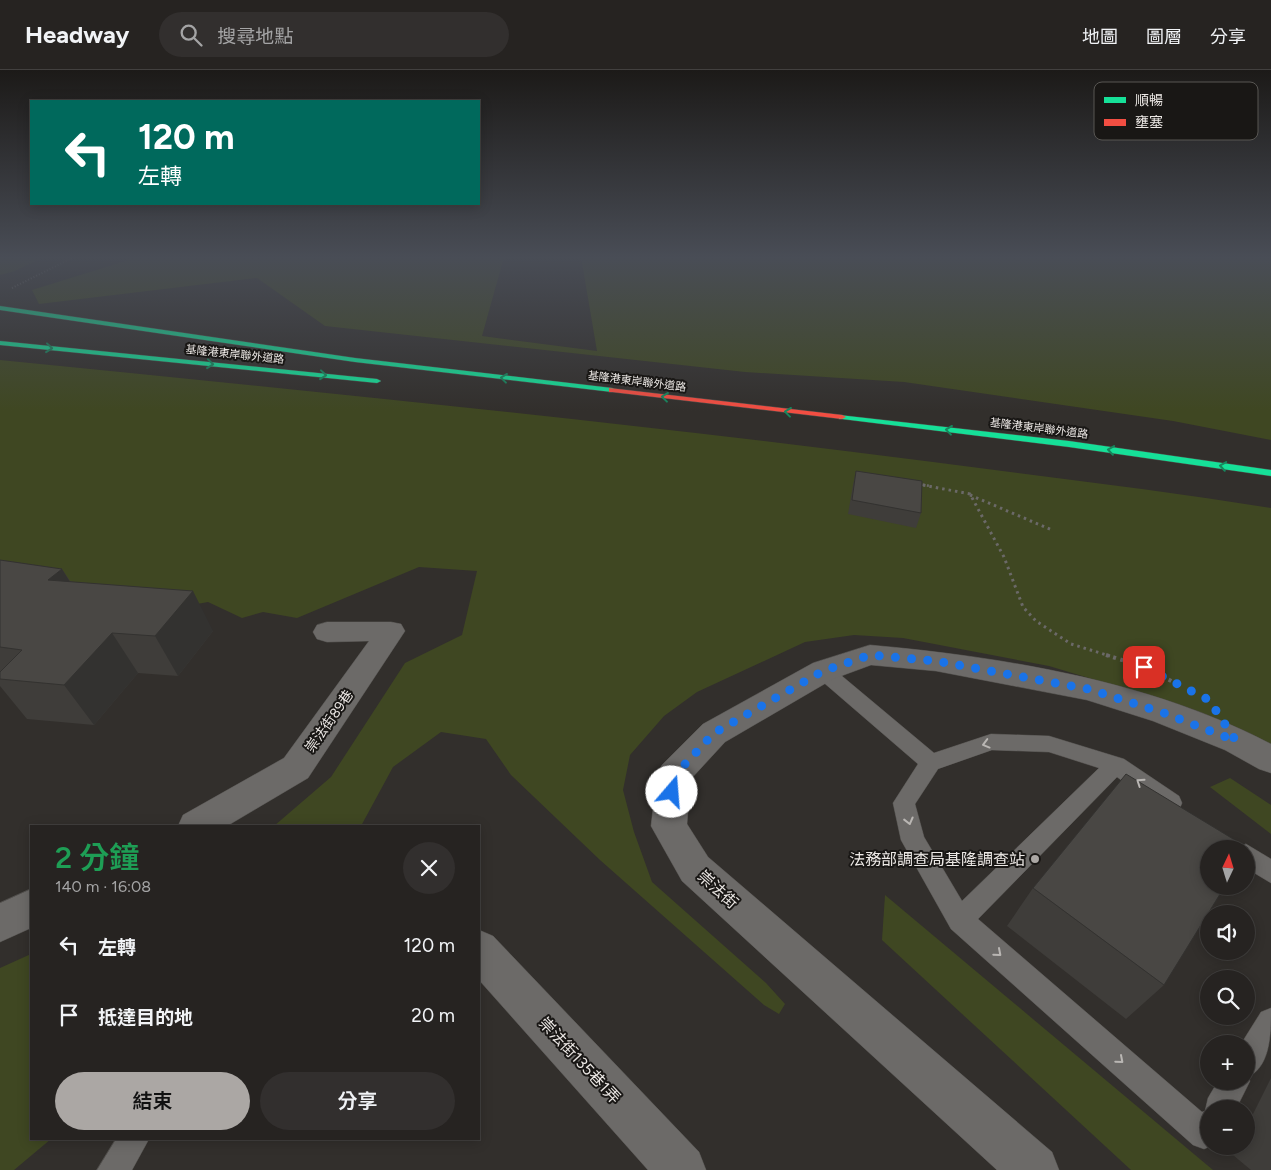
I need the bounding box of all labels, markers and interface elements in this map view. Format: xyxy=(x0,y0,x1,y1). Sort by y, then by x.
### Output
search box xyxy=(159,12,509,57)
text: Headway xyxy=(25,20,129,49)
icon: search xyxy=(177,21,205,49)
text: 搜尋地點 xyxy=(217,25,293,48)
text: 地圖 xyxy=(1082,26,1118,48)
text: 圖層 xyxy=(1146,26,1182,48)
text: 分享 xyxy=(1210,26,1246,48)
legend xyxy=(1094,82,1258,140)
text: 順暢 xyxy=(1135,92,1163,109)
text: 壅塞 xyxy=(1135,114,1163,131)
text: 120 m xyxy=(138,116,235,158)
icon: left xyxy=(55,120,120,185)
text: 左轉 xyxy=(138,163,182,190)
one-way arrow xyxy=(45,342,53,353)
street label: 基隆港東岸聯外道路 xyxy=(185,343,285,366)
one-way arrow xyxy=(207,358,215,369)
street label: 基隆港東岸聯外道路 xyxy=(587,369,687,394)
one-way arrow xyxy=(319,370,327,381)
one-way arrow xyxy=(500,373,508,384)
one-way arrow xyxy=(661,393,670,403)
one-way arrow xyxy=(784,407,792,418)
street label: 基隆港東岸聯外道路 xyxy=(989,416,1089,441)
one-way arrow xyxy=(945,425,953,436)
one-way arrow xyxy=(1106,445,1115,455)
one-way arrow xyxy=(1218,461,1227,471)
pin xyxy=(1123,646,1165,688)
icon: arrive xyxy=(1130,653,1158,681)
street label: 崇法街89巷 xyxy=(302,687,357,756)
one-way arrow xyxy=(982,738,990,749)
position arrow xyxy=(645,765,697,817)
one-way arrow xyxy=(1136,778,1145,788)
one-way arrow xyxy=(903,816,913,824)
text: 2 分鐘 xyxy=(55,839,139,876)
north arrow xyxy=(1200,840,1255,895)
map controls xyxy=(1200,840,1255,1155)
button: close xyxy=(403,842,455,894)
place label: 法務部調查局基隆調查站 xyxy=(849,850,1025,869)
marker: 法務部調查局基隆調查站 xyxy=(1029,853,1041,865)
street label: 崇法街 xyxy=(693,866,742,912)
text: 140 m · 16:08 xyxy=(55,877,151,896)
button: sound xyxy=(1200,905,1255,960)
icon: left xyxy=(55,931,83,959)
text: 120 m xyxy=(403,934,455,957)
text: 左轉 xyxy=(98,936,136,959)
one-way arrow xyxy=(992,947,1001,956)
button: search xyxy=(1200,970,1255,1025)
icon: arrive xyxy=(55,1001,83,1029)
text: 20 m xyxy=(411,1004,455,1027)
text: 抵達目的地 xyxy=(98,1006,193,1029)
street label: 崇法街135巷1弄 xyxy=(535,1013,624,1107)
button: + xyxy=(1200,1035,1255,1090)
one-way arrow xyxy=(1114,1054,1123,1063)
button: 結束 xyxy=(55,1072,250,1130)
button: 分享 xyxy=(260,1072,455,1130)
button: − xyxy=(1200,1100,1255,1155)

